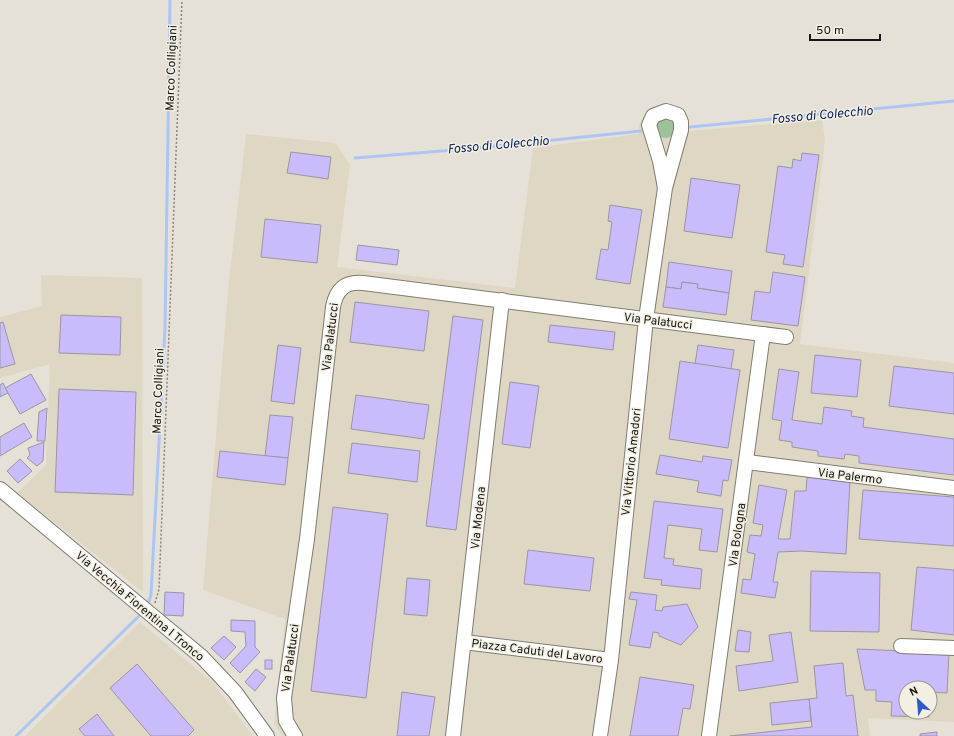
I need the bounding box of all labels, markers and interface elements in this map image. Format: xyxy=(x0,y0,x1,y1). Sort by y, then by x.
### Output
scale bar xyxy=(810,16,880,42)
text: 50 m xyxy=(816,23,844,39)
street label: Marco Colligiani xyxy=(163,25,181,111)
water label: Fosso di Colecchio xyxy=(771,104,874,128)
water label: Fosso di Colecchio xyxy=(447,134,550,158)
street label: Via Palatucci xyxy=(319,302,343,372)
street label: Via Palatucci xyxy=(623,310,693,334)
street label: Marco Colligiani xyxy=(150,348,168,434)
street label: Via Vittorio Amadori xyxy=(618,407,646,517)
street label: Via Palermo xyxy=(817,465,883,489)
street label: Via Modena xyxy=(468,486,490,550)
street label: Via Bologna xyxy=(726,502,750,568)
street label: Via Vecchia Fiorentina I Tronco xyxy=(72,548,207,666)
street label: Via Palatucci xyxy=(278,623,304,693)
street label: Piazza Caduti del Lavoro xyxy=(470,636,604,668)
north arrow xyxy=(898,680,938,720)
text: N xyxy=(907,684,921,700)

